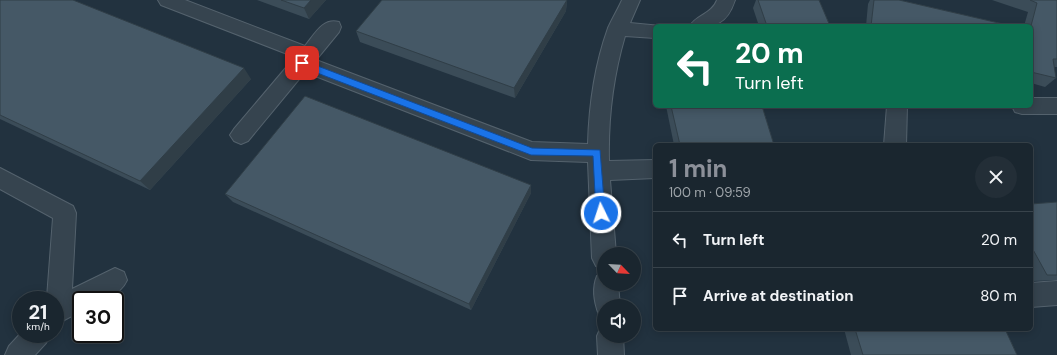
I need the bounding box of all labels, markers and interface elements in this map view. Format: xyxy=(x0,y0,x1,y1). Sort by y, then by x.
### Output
text: 20 m xyxy=(735,35,804,72)
icon: left xyxy=(669,40,721,92)
pin xyxy=(285,46,319,80)
icon: arrive xyxy=(291,52,313,74)
text: Turn left xyxy=(735,71,804,95)
text: 1 min xyxy=(669,153,727,184)
button: close xyxy=(975,156,1017,198)
text: 100 m · 09:59 xyxy=(669,184,751,201)
position arrow xyxy=(580,192,622,234)
icon: left xyxy=(669,229,691,251)
text: Turn left xyxy=(703,230,764,250)
text: 20 m xyxy=(981,230,1017,250)
north arrow xyxy=(597,247,641,291)
map controls xyxy=(597,247,641,343)
icon: arrive xyxy=(669,285,691,307)
text: Arrive at destination xyxy=(703,286,854,306)
text: 80 m xyxy=(980,286,1017,306)
speed limit sign: 30 xyxy=(72,291,124,343)
text: 21 xyxy=(29,299,47,325)
button: sound xyxy=(597,299,641,343)
text: km/h xyxy=(26,320,50,333)

